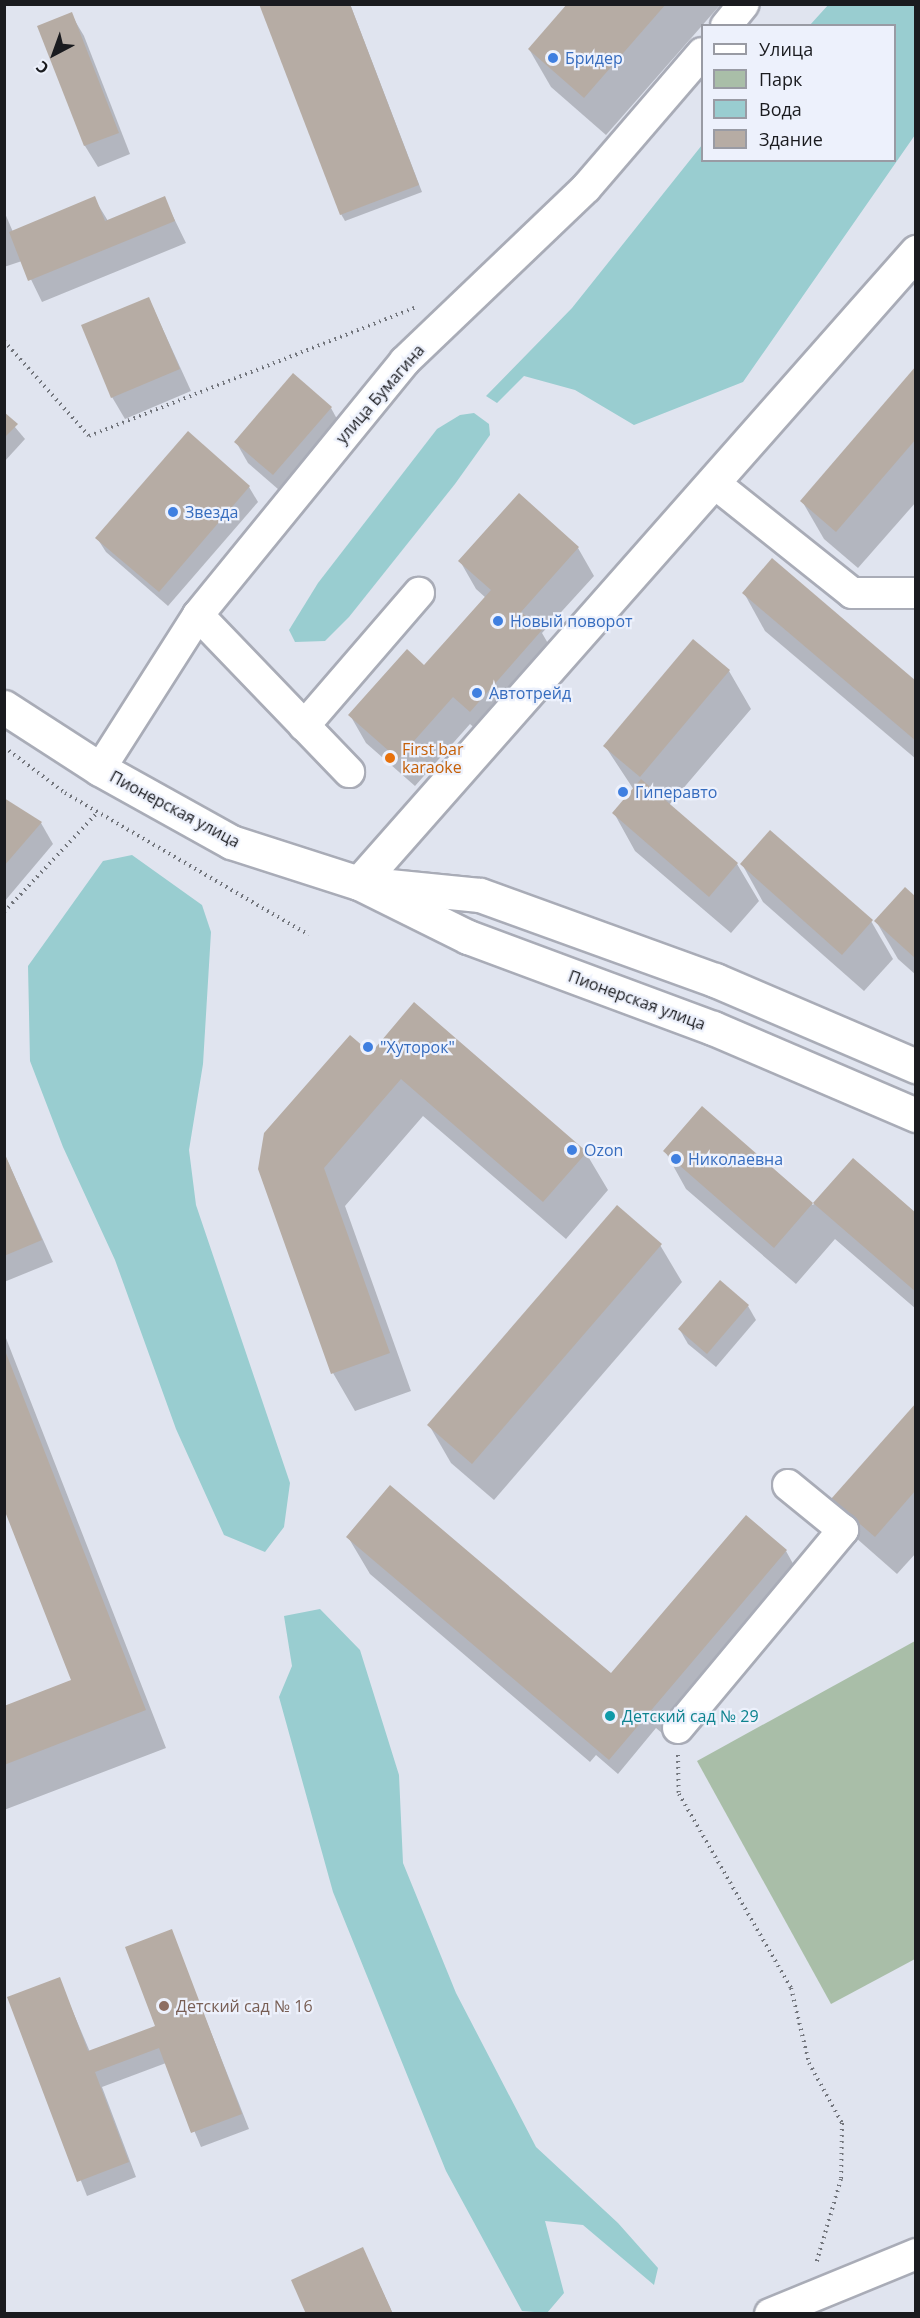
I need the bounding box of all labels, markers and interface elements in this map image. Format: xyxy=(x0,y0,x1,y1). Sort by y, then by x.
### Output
north arrow xyxy=(24,24,84,84)
legend xyxy=(701,24,896,162)
text: Улица xyxy=(759,37,813,61)
place label: Бридер xyxy=(565,48,623,68)
marker: Бридер xyxy=(546,51,560,65)
text: С xyxy=(31,56,53,79)
text: Парк xyxy=(759,67,802,91)
text: Вода xyxy=(759,97,802,121)
text: Здание xyxy=(759,127,823,151)
street label: улица Бумагина xyxy=(332,341,428,447)
place label: Звезда xyxy=(185,502,238,522)
marker: Звезда xyxy=(166,505,180,519)
place label: Новый поворот xyxy=(510,611,633,631)
marker: Новый поворот xyxy=(491,614,505,628)
place label: Автотрейд xyxy=(489,683,571,703)
marker: Автотрейд xyxy=(470,686,484,700)
place label: First bar karaoke xyxy=(402,739,464,777)
marker: First bar karaoke xyxy=(383,751,397,765)
street label: Пионерская улица xyxy=(107,767,243,851)
place label: Гиперавто xyxy=(635,782,717,802)
marker: Гиперавто xyxy=(616,785,630,799)
street label: Пионерская улица xyxy=(566,966,708,1034)
place label: "Хуторок" xyxy=(380,1037,455,1057)
marker: "Хуторок" xyxy=(361,1040,375,1054)
place label: Ozon xyxy=(584,1140,623,1160)
marker: Ozon xyxy=(565,1143,579,1157)
place label: Николаевна xyxy=(688,1149,783,1169)
marker: Николаевна xyxy=(669,1152,683,1166)
place label: Детский сад № 29 xyxy=(622,1706,759,1726)
marker: Детский сад № 29 xyxy=(603,1709,617,1723)
place label: Детский сад № 16 xyxy=(176,1996,313,2016)
marker: Детский сад № 16 xyxy=(157,1999,171,2013)

